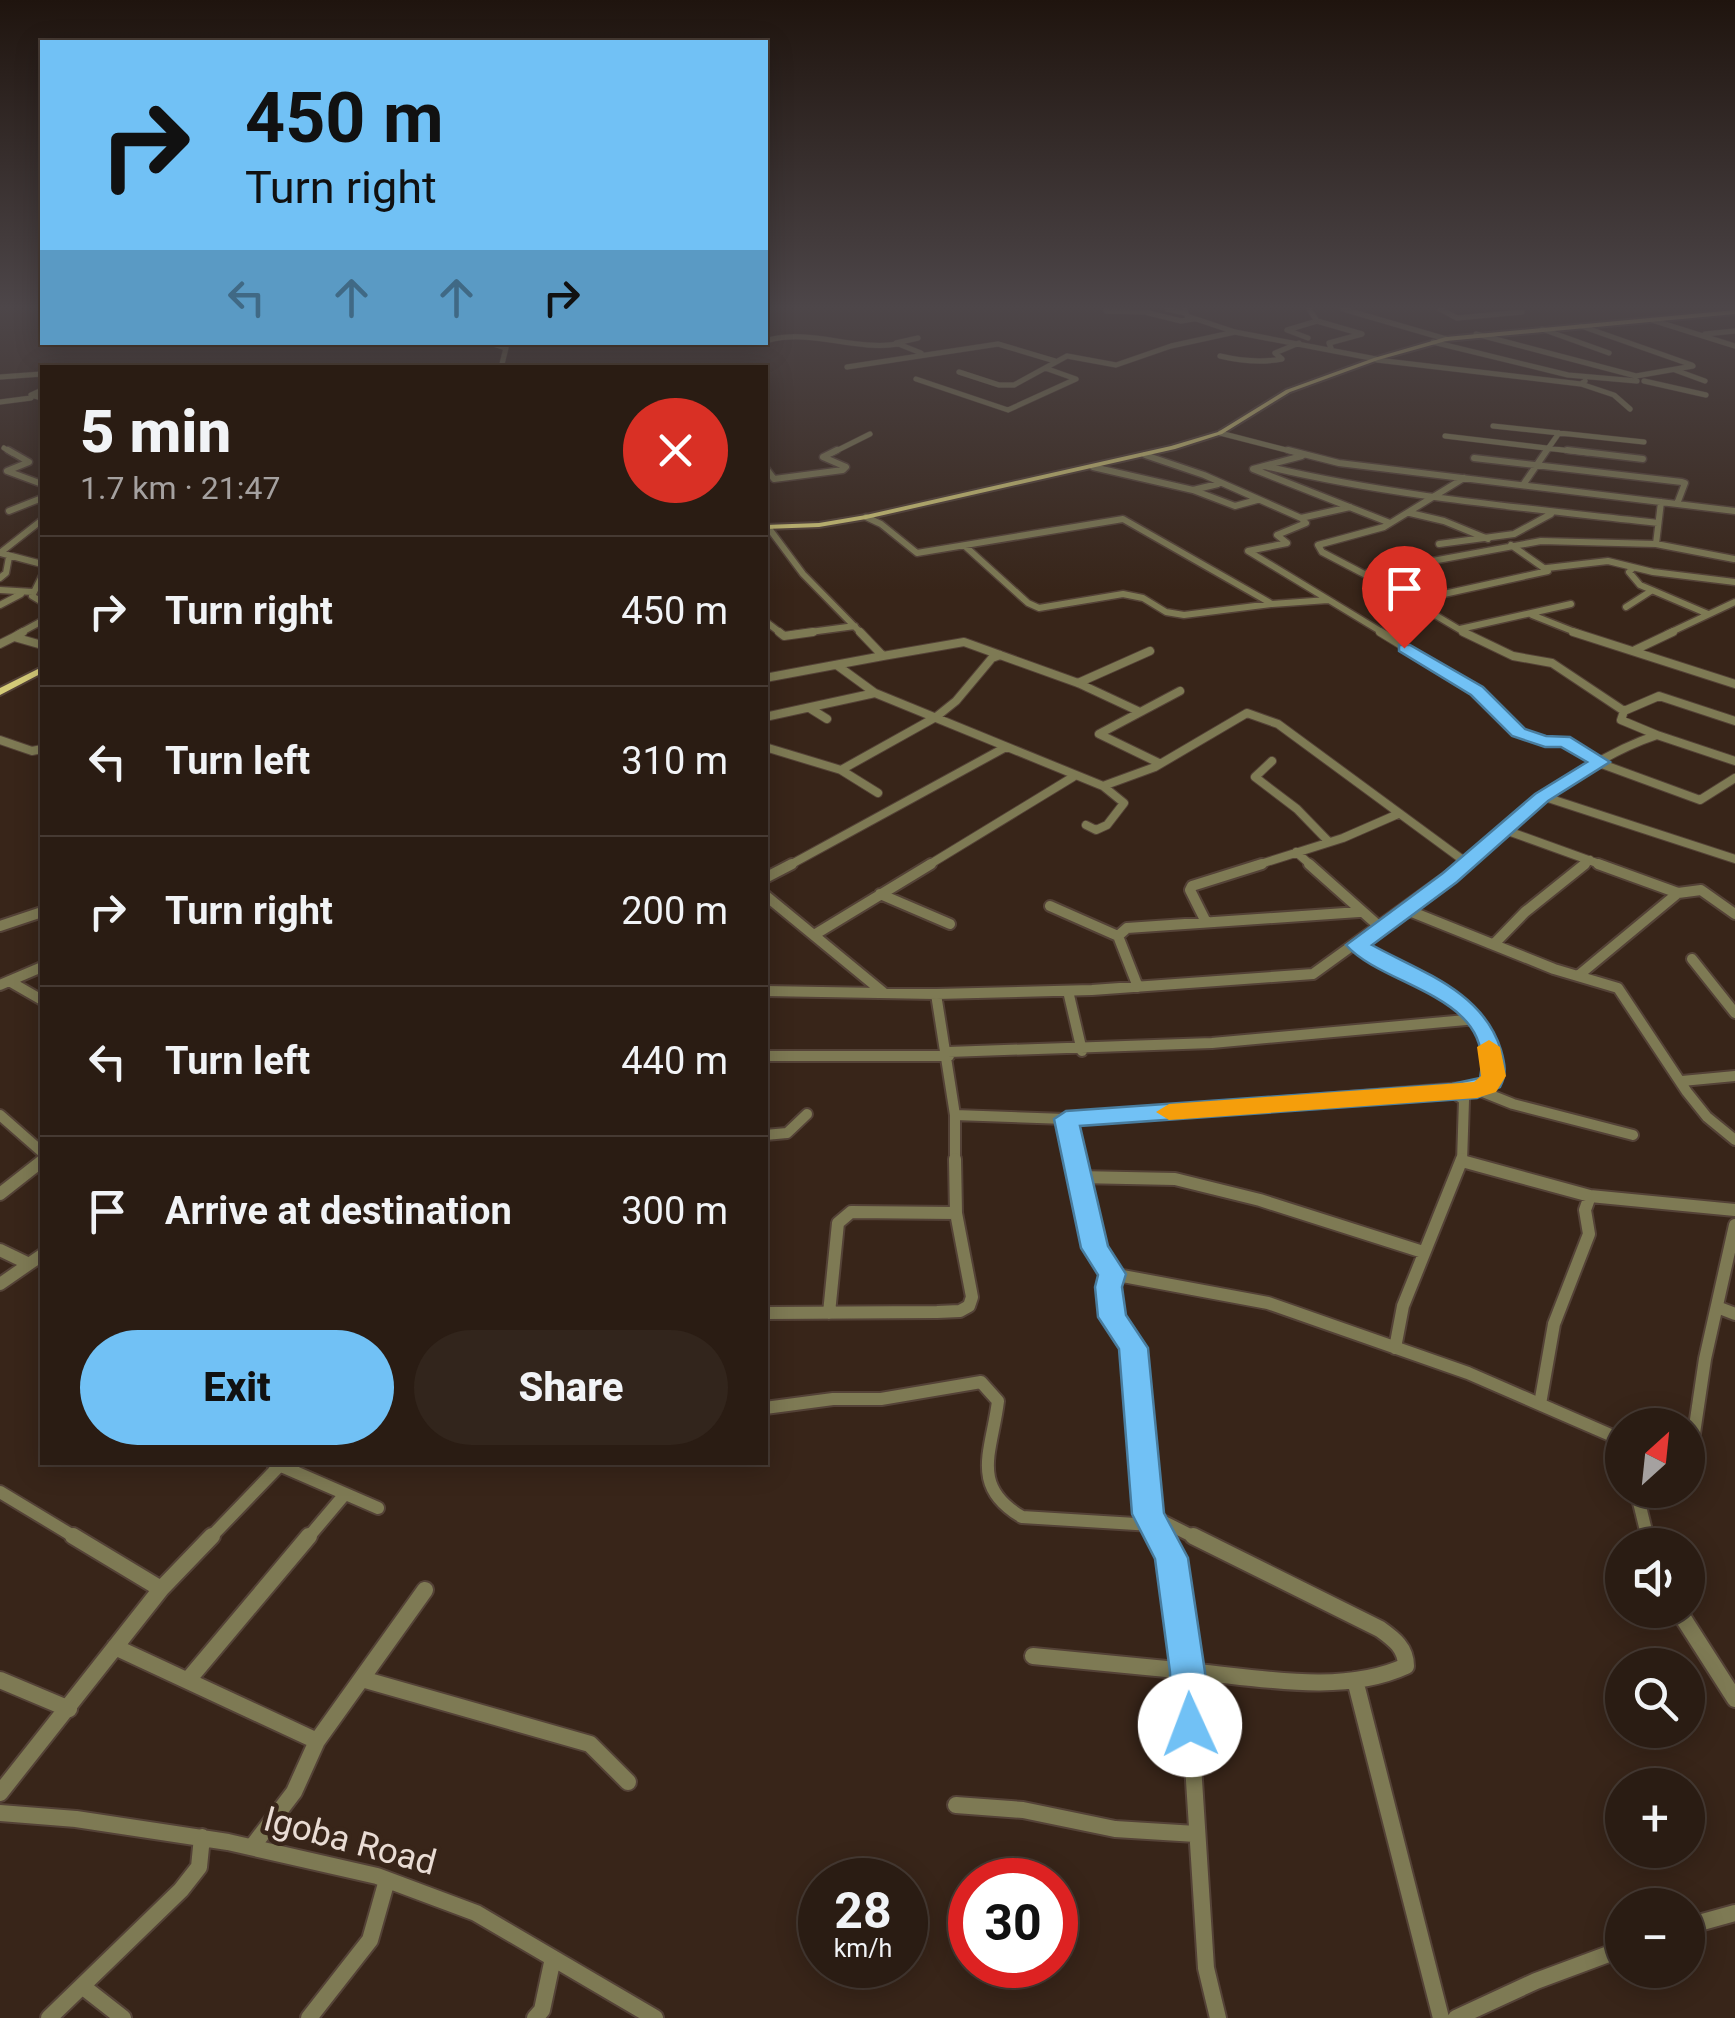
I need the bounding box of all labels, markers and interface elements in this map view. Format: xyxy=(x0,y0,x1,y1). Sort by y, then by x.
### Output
text: 450 m xyxy=(245,77,444,159)
icon: right xyxy=(80,80,210,210)
text: Turn right xyxy=(245,161,437,214)
icon: left xyxy=(219,270,274,325)
icon: ahead xyxy=(324,270,379,325)
icon: ahead xyxy=(429,270,484,325)
icon: right xyxy=(534,270,589,325)
text: 5 min xyxy=(80,396,231,467)
button: close xyxy=(623,398,728,503)
text: 1.7 km · 21:47 xyxy=(80,469,281,507)
pin xyxy=(1362,546,1447,649)
icon: arrive xyxy=(1377,561,1432,616)
icon: right xyxy=(80,584,135,639)
text: Turn right xyxy=(165,589,333,633)
text: 450 m xyxy=(621,589,728,633)
icon: left xyxy=(80,734,135,789)
text: Turn left xyxy=(165,739,310,783)
text: 310 m xyxy=(621,739,728,783)
icon: right xyxy=(80,884,135,939)
text: Turn right xyxy=(165,889,333,933)
text: 200 m xyxy=(621,889,728,933)
icon: left xyxy=(80,1034,135,1089)
text: Turn left xyxy=(165,1039,310,1083)
text: 440 m xyxy=(621,1039,728,1083)
icon: arrive xyxy=(80,1184,135,1239)
text: Arrive at destination xyxy=(165,1189,512,1233)
text: 300 m xyxy=(621,1189,728,1233)
button: Exit xyxy=(80,1330,394,1445)
button: Share xyxy=(414,1330,728,1445)
north arrow xyxy=(1605,1408,1705,1508)
map controls xyxy=(1605,1408,1705,1988)
button: sound xyxy=(1605,1528,1705,1628)
button: search xyxy=(1605,1648,1705,1748)
position arrow xyxy=(1138,1673,1242,1777)
button: + xyxy=(1605,1768,1705,1868)
street label: Igoba Road xyxy=(259,1798,441,1884)
speed limit sign: 30 xyxy=(948,1858,1078,1988)
text: 28 xyxy=(834,1882,892,1940)
button: − xyxy=(1605,1888,1705,1988)
text: km/h xyxy=(834,1934,892,1963)

